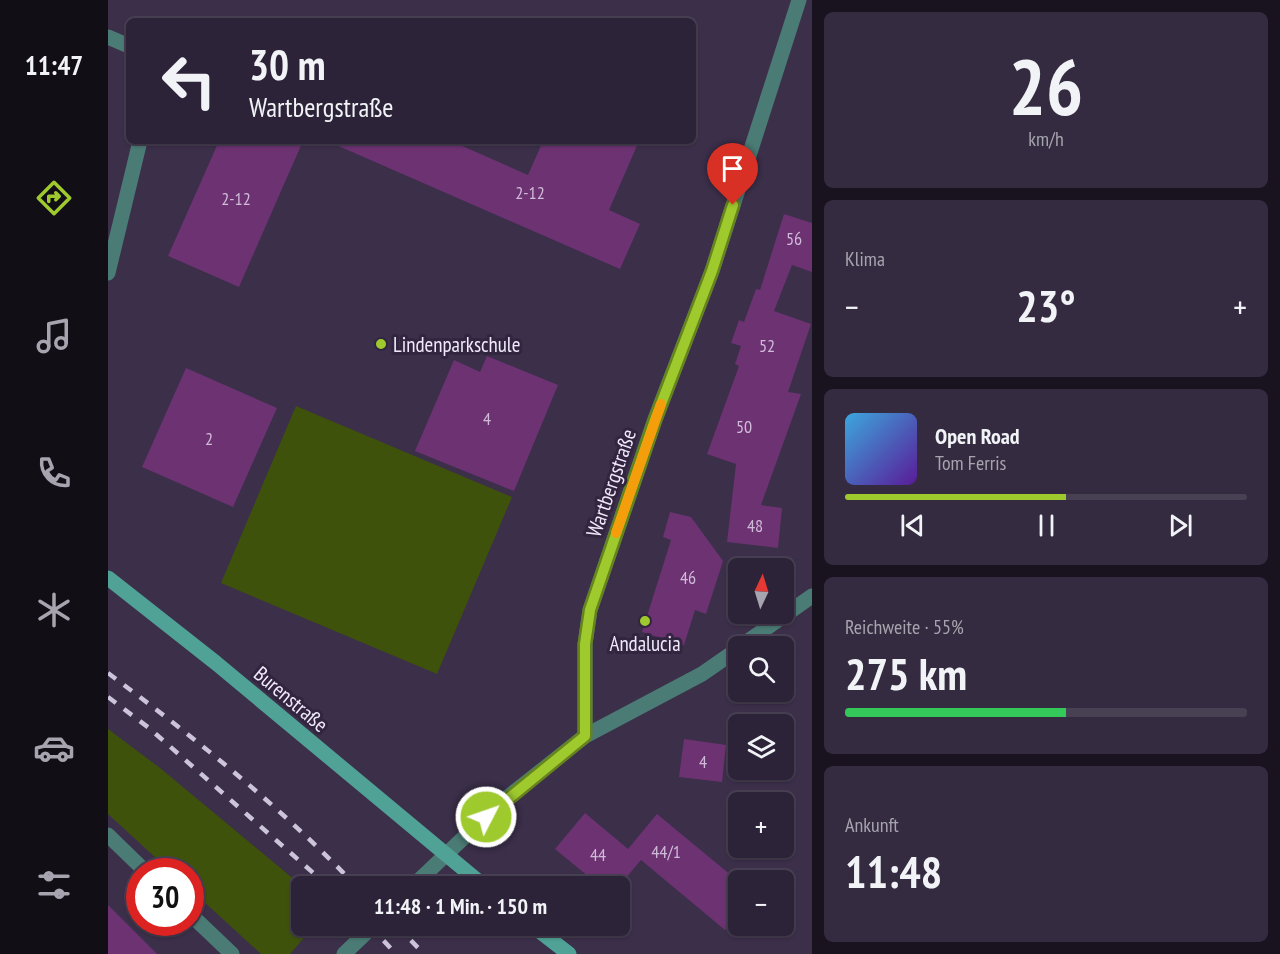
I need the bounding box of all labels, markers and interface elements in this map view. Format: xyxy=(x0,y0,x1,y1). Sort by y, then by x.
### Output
text: 26 xyxy=(1009,36,1083,137)
text: 30 m xyxy=(249,37,326,92)
icon: left xyxy=(150,42,228,120)
text: 11:47 xyxy=(25,48,83,82)
text: Wartbergstraße xyxy=(249,90,394,124)
text: km/h xyxy=(1028,126,1064,152)
pin xyxy=(707,143,758,205)
icon: arrive xyxy=(716,152,749,185)
icon: directions xyxy=(33,177,75,219)
house number: 2-12 xyxy=(515,181,545,204)
house number: 2-12 xyxy=(221,187,251,210)
house number: 56 xyxy=(786,227,802,250)
text: Klima xyxy=(845,246,885,272)
text: 23° xyxy=(1016,276,1076,334)
text: − xyxy=(845,285,859,328)
text: + xyxy=(1233,285,1247,328)
icon: music xyxy=(33,315,75,357)
place label: Lindenparkschule xyxy=(393,331,520,358)
house number: 52 xyxy=(759,334,775,357)
marker: Lindenparkschule xyxy=(374,337,388,351)
house number: 4 xyxy=(483,407,491,430)
house number: 50 xyxy=(736,415,752,438)
text: Open Road xyxy=(935,422,1020,450)
street label: Wartbergstraße xyxy=(580,425,642,541)
house number: 2 xyxy=(205,427,213,450)
text: Tom Ferris xyxy=(935,450,1006,476)
icon: phone xyxy=(33,452,75,494)
icon: previous xyxy=(896,509,929,542)
icon: pause xyxy=(1030,509,1063,542)
icon: next xyxy=(1164,509,1197,542)
house number: 48 xyxy=(747,514,763,537)
north arrow xyxy=(728,558,794,624)
map controls xyxy=(728,558,794,936)
house number: 46 xyxy=(680,566,696,589)
icon: climate xyxy=(33,589,75,631)
marker: Andalucia xyxy=(638,614,652,628)
text: Reichweite · 55% xyxy=(845,614,964,640)
place label: Andalucia xyxy=(609,630,681,657)
button: search xyxy=(728,636,794,702)
text: 275 km xyxy=(845,644,967,702)
street label: Burenstraße xyxy=(248,660,334,738)
button: layers xyxy=(728,714,794,780)
icon: car xyxy=(33,727,75,769)
house number: 4 xyxy=(699,750,707,773)
position arrow xyxy=(454,785,518,849)
button: + xyxy=(728,792,794,858)
text: Ankunft xyxy=(845,812,899,838)
house number: 44/1 xyxy=(651,840,681,863)
text: 11:48 xyxy=(845,842,942,900)
house number: 44 xyxy=(590,843,606,866)
speed limit sign: 30 xyxy=(126,858,204,936)
icon: filters xyxy=(33,864,75,906)
button: − xyxy=(728,870,794,936)
text: 11:48 · 1 Min. · 150 m xyxy=(374,892,547,920)

